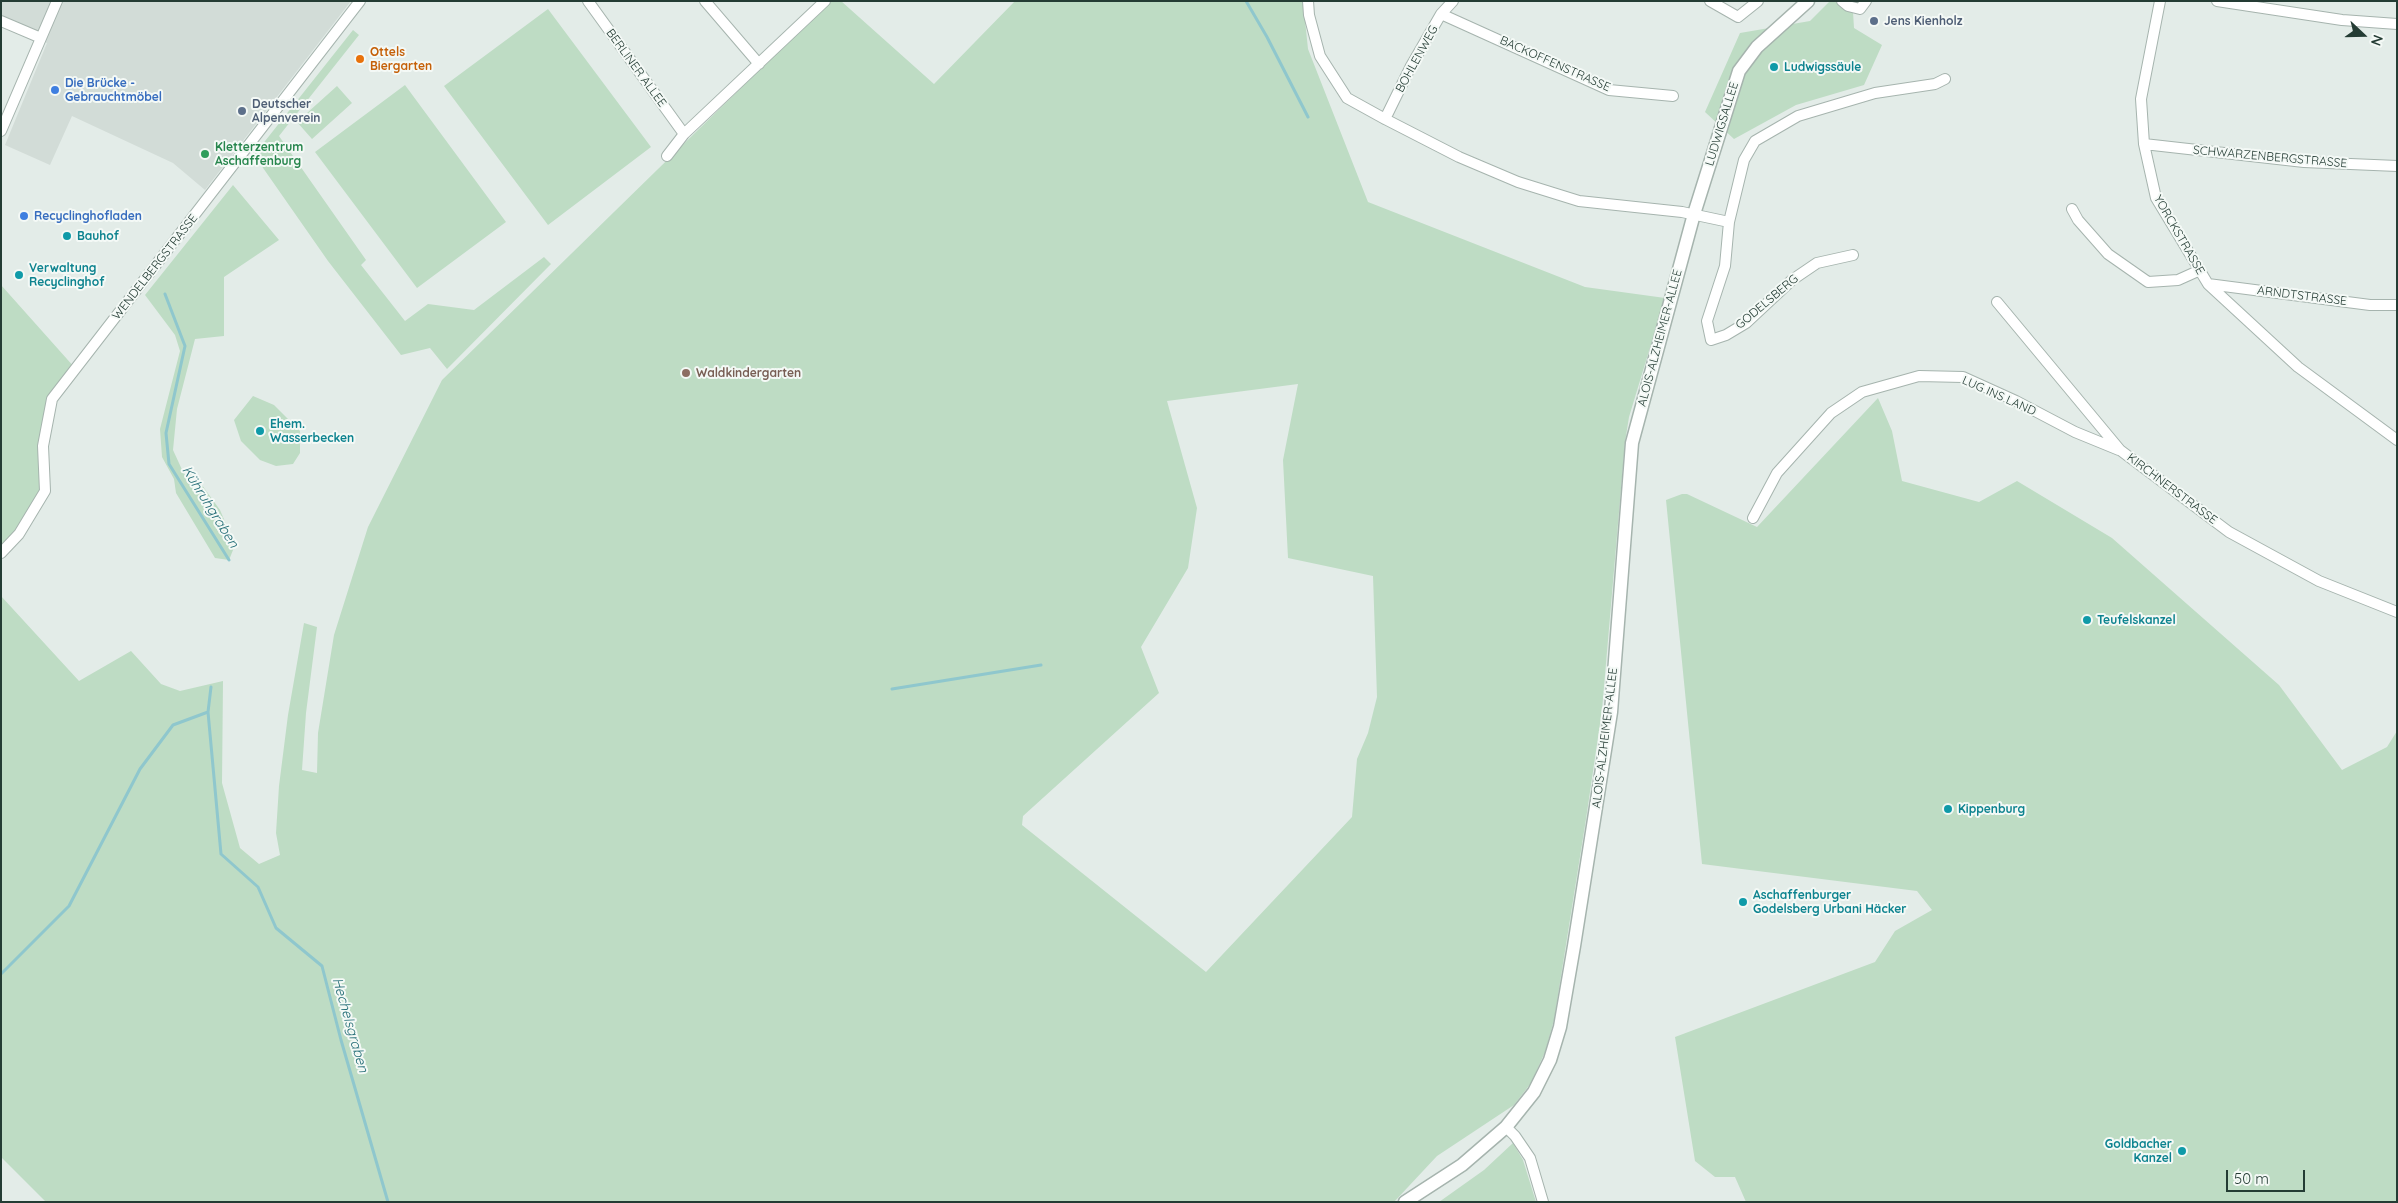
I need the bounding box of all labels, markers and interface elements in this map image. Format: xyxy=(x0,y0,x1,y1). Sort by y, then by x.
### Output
north arrow xyxy=(2338,10,2388,60)
place label: Jens Kienholz xyxy=(1884,14,1962,28)
marker: Jens Kienholz xyxy=(1868,15,1880,27)
street label: BOHLENWEG xyxy=(1393,23,1441,95)
street label: BERLINER ALLEE xyxy=(603,26,669,110)
text: N xyxy=(2367,32,2387,48)
street label: BACKOFFENSTRASSE xyxy=(1497,33,1613,95)
place label: Ottels Biergarten xyxy=(370,45,432,73)
marker: Ottels Biergarten xyxy=(354,53,366,65)
place label: Ludwigssäule xyxy=(1784,60,1861,74)
marker: Ludwigssäule xyxy=(1768,61,1780,73)
place label: Die Brücke - Gebrauchtmöbel xyxy=(65,76,162,104)
street label: LUDWIGSALLEE xyxy=(1702,80,1742,168)
marker: Die Brücke - Gebrauchtmöbel xyxy=(49,84,61,96)
place label: Deutscher Alpenverein xyxy=(252,97,320,125)
marker: Deutscher Alpenverein xyxy=(236,105,248,117)
place label: Kletterzentrum Aschaffenburg xyxy=(215,140,303,168)
street label: SCHWARZENBERGSTRASSE xyxy=(2192,143,2348,171)
marker: Kletterzentrum Aschaffenburg xyxy=(199,148,211,160)
street label: YORCKSTRASSE xyxy=(2150,193,2208,277)
place label: Recyclinghofladen xyxy=(34,209,142,223)
marker: Recyclinghofladen xyxy=(18,210,30,222)
street label: WENDELBERGSTRASSE xyxy=(109,211,201,323)
place label: Bauhof xyxy=(77,229,119,243)
marker: Bauhof xyxy=(61,230,73,242)
place label: Verwaltung Recyclinghof xyxy=(29,261,104,289)
street label: ALOIS-ALZHEIMER-ALLEE xyxy=(1635,268,1685,408)
marker: Verwaltung Recyclinghof xyxy=(13,269,25,281)
street label: GODELSBERG xyxy=(1733,272,1801,332)
street label: ARNDTSTRASSE xyxy=(2256,283,2348,309)
place label: Waldkindergarten xyxy=(696,366,801,380)
marker: Waldkindergarten xyxy=(680,367,692,379)
street label: LUG INS LAND xyxy=(1960,373,2038,419)
place label: Ehem. Wasserbecken xyxy=(270,417,354,445)
marker: Ehem. Wasserbecken xyxy=(254,425,266,437)
street label: KIRCHNERSTRASSE xyxy=(2124,450,2220,528)
water label: Kühruhgraben xyxy=(178,463,242,551)
place label: Teufelskanzel xyxy=(2097,613,2176,627)
marker: Teufelskanzel xyxy=(2081,614,2093,626)
street label: ALOIS-ALZHEIMER-ALLEE xyxy=(1589,667,1621,809)
place label: Kippenburg xyxy=(1958,802,2025,816)
marker: Kippenburg xyxy=(1942,803,1954,815)
place label: Aschaffenburger Godelsberg Urbani Häcker xyxy=(1753,888,1906,916)
marker: Aschaffenburger Godelsberg Urbani Häcker xyxy=(1737,896,1749,908)
water label: Hechelsgraben xyxy=(328,976,372,1074)
place label: Goldbacher Kanzel xyxy=(2105,1137,2172,1165)
marker: Goldbacher Kanzel xyxy=(2176,1145,2188,1157)
scale bar xyxy=(2228,1160,2307,1192)
text: 50 m xyxy=(2234,1169,2269,1188)

